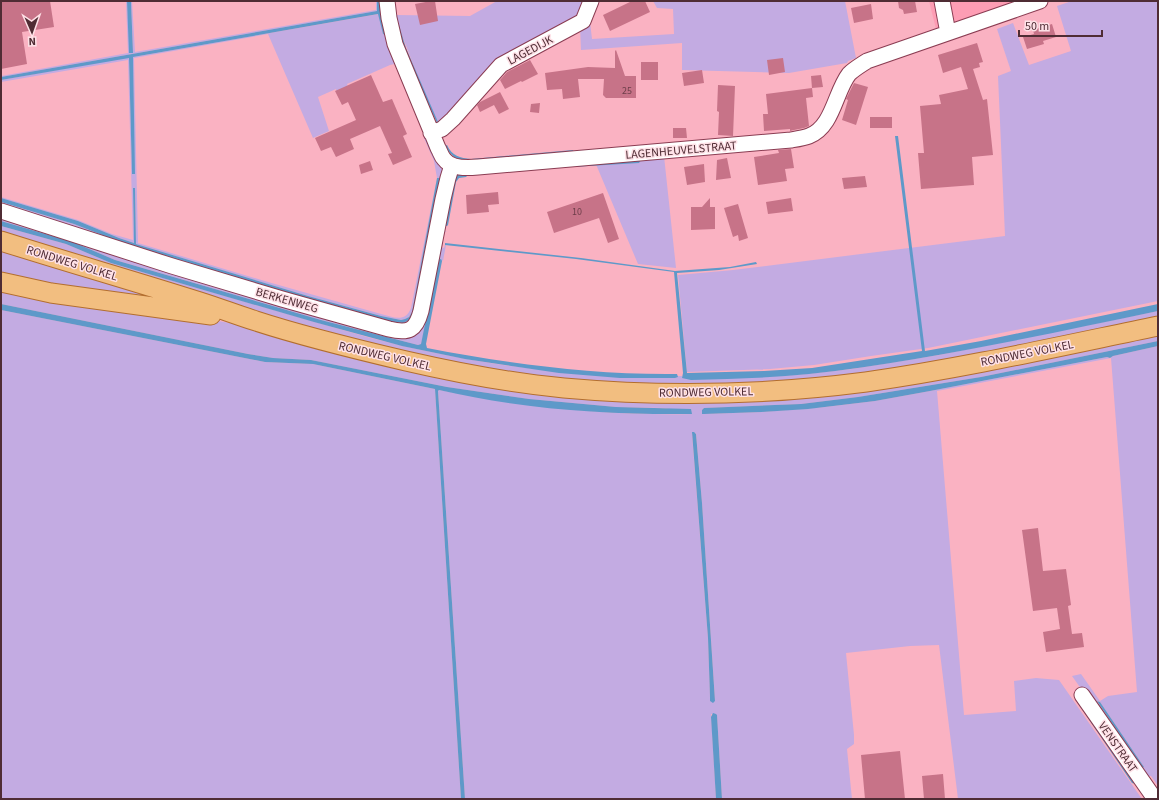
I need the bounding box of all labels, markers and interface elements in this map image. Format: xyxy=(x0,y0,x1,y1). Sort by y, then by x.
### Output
north arrow xyxy=(12,12,52,52)
scale bar xyxy=(1019,12,1102,38)
text: 50 m xyxy=(1025,18,1049,35)
street label: LAGEDIJK xyxy=(505,31,556,70)
text: N xyxy=(28,34,36,49)
house number: 25 xyxy=(622,84,632,98)
street label: LAGENHEUVELSTRAAT xyxy=(625,137,738,164)
house number: 10 xyxy=(572,205,582,219)
street label: RONDWEG VOLKEL xyxy=(24,242,120,285)
street label: BERKENWEG xyxy=(254,283,320,318)
street label: RONDWEG VOLKEL xyxy=(979,336,1075,371)
street label: RONDWEG VOLKEL xyxy=(337,338,433,375)
street label: RONDWEG VOLKEL xyxy=(659,383,754,402)
street label: VENSTRAAT xyxy=(1094,718,1142,777)

